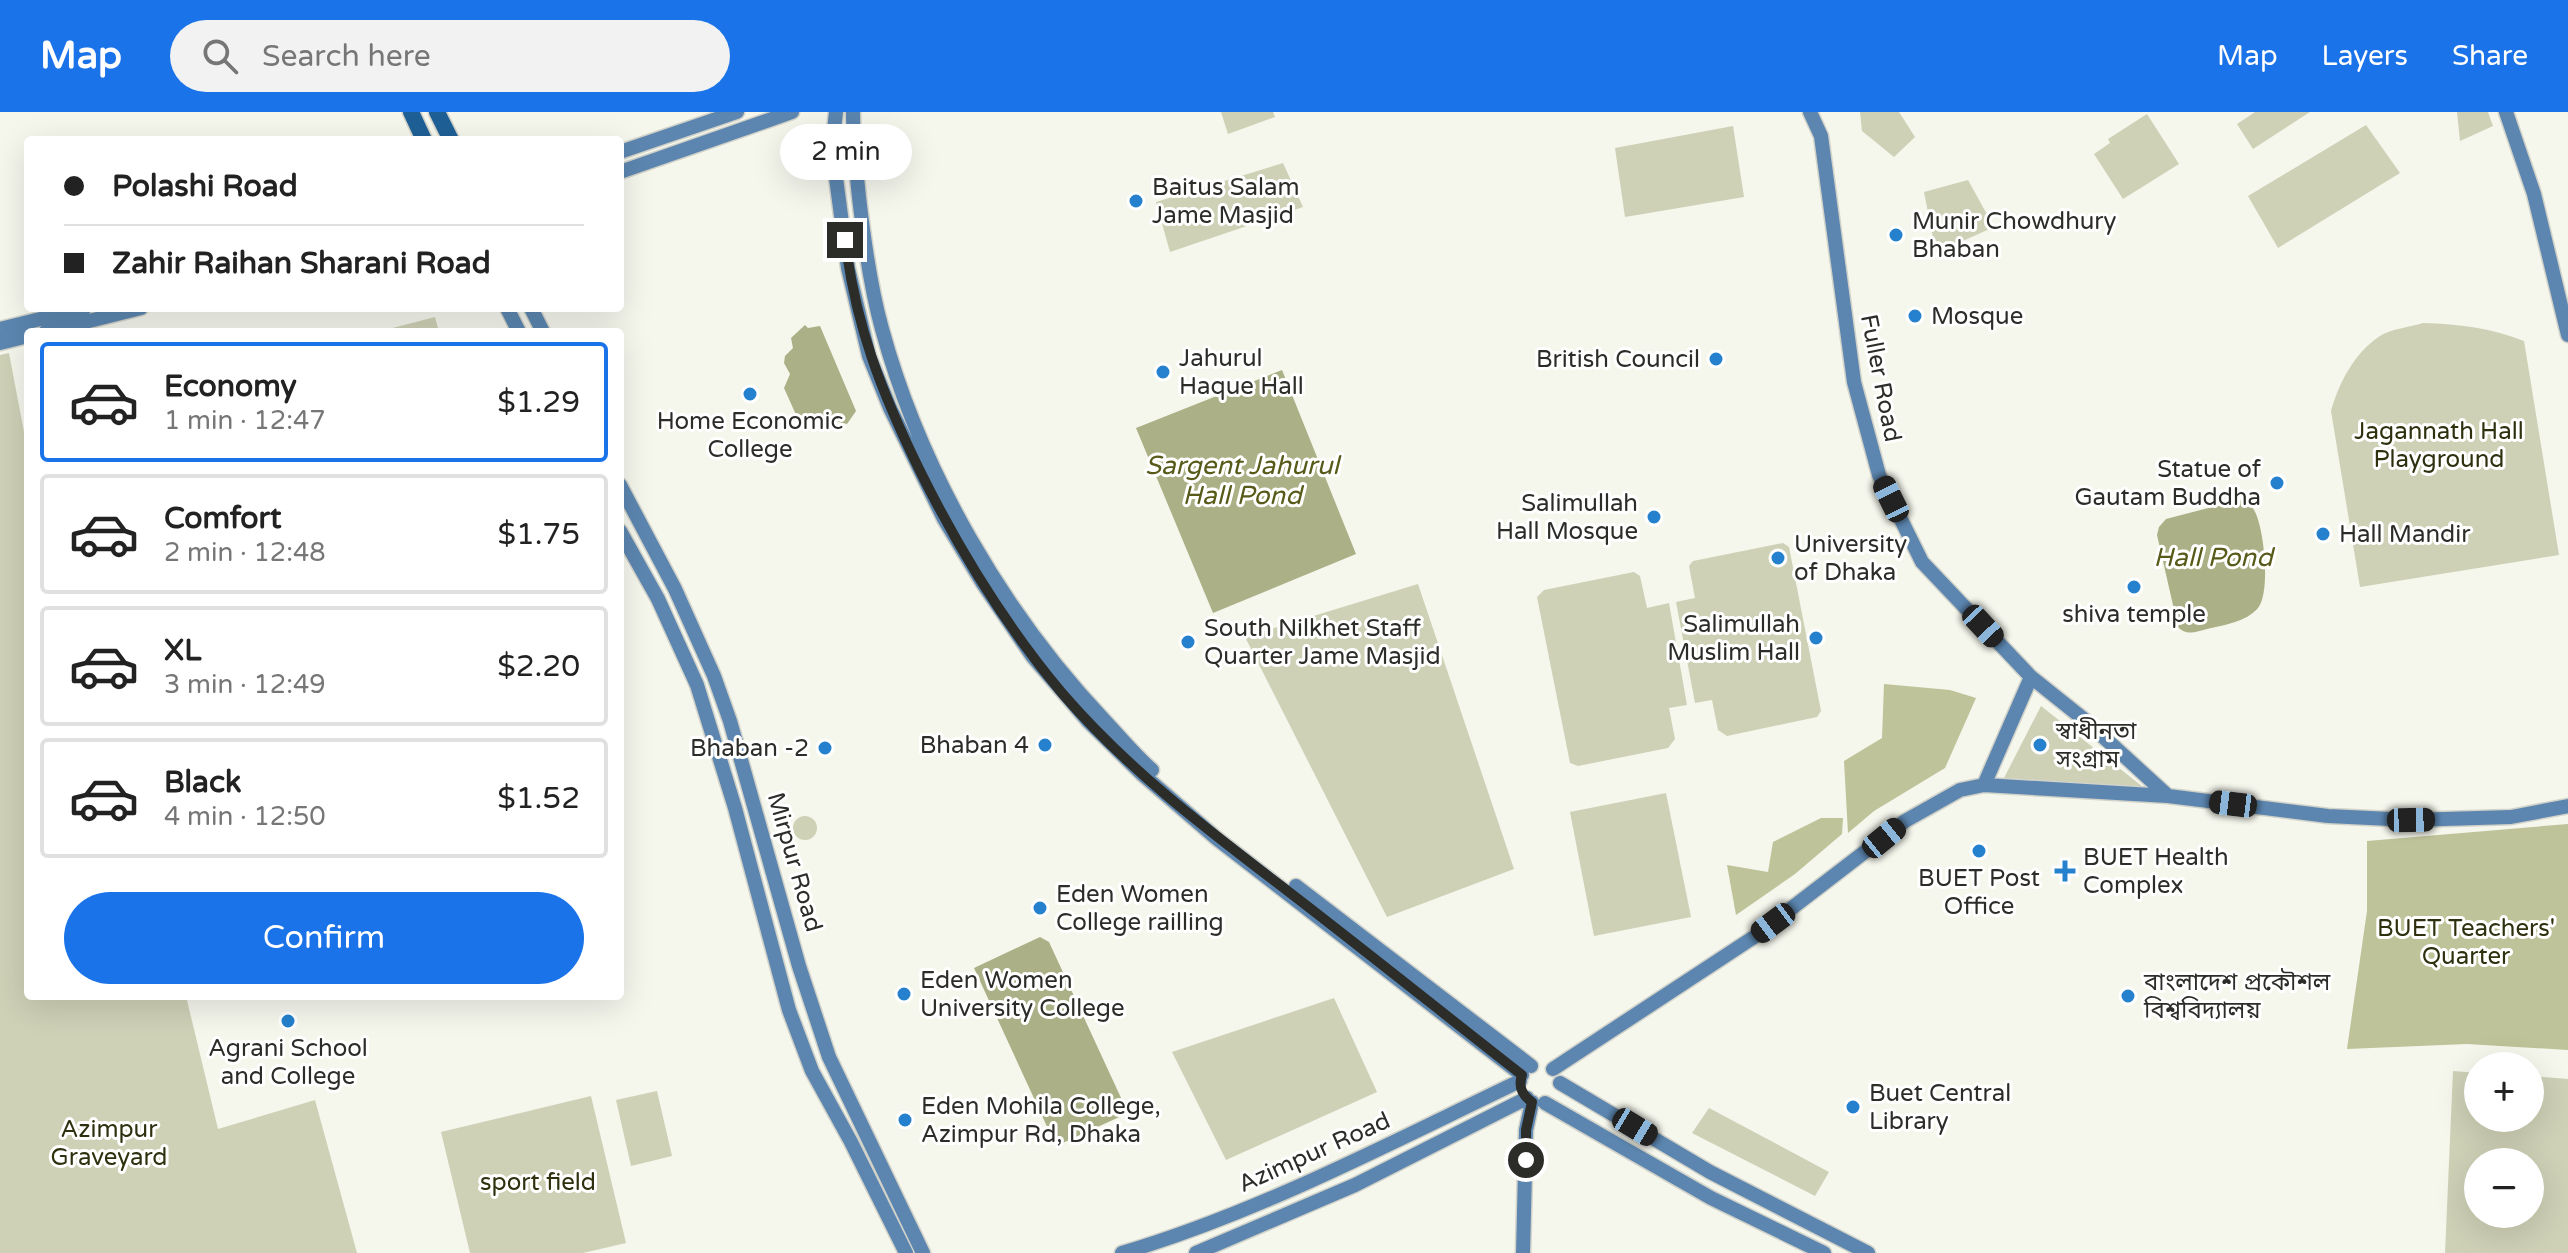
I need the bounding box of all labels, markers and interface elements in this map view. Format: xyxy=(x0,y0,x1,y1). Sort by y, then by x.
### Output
search box xyxy=(170,20,730,92)
text: Map xyxy=(40,33,122,79)
icon: search xyxy=(198,34,242,78)
text: Search here xyxy=(262,38,431,75)
text: Map xyxy=(2217,39,2278,73)
text: Layers xyxy=(2322,39,2408,73)
text: Share xyxy=(2452,39,2528,73)
callout: 2 min xyxy=(779,124,911,180)
text: 2 min xyxy=(811,136,881,167)
text: Polashi Road xyxy=(112,168,298,205)
place label: Baitus Salam Jame Masjid xyxy=(1152,173,1299,230)
marker: Baitus Salam Jame Masjid xyxy=(1127,192,1145,210)
place label: Munir Chowdhury Bhaban xyxy=(1912,207,2117,264)
route end xyxy=(827,222,863,258)
marker: Munir Chowdhury Bhaban xyxy=(1887,226,1905,244)
text: Zahir Raihan Sharani Road xyxy=(112,245,491,282)
place label: Mosque xyxy=(1931,302,2023,331)
marker: Mosque xyxy=(1906,307,1924,325)
street label: Fuller Road xyxy=(1854,312,1907,444)
place label: Jahurul Haque Hall xyxy=(1179,344,1304,401)
place label: British Council xyxy=(1536,345,1700,374)
marker: British Council xyxy=(1707,350,1725,368)
marker: Jahurul Haque Hall xyxy=(1154,363,1172,381)
icon: car xyxy=(68,366,140,438)
text: Economy xyxy=(164,368,297,405)
text: $1.29 xyxy=(497,384,580,421)
marker: Home Economic College xyxy=(741,385,759,403)
text: 1 min · 12:47 xyxy=(164,405,326,436)
place label: Home Economic College xyxy=(657,407,843,464)
park label: Jagannath Hall Playground xyxy=(2354,417,2524,474)
water label: Sargent Jahurul Hall Pond xyxy=(1145,450,1343,511)
place label: Statue of Gautam Buddha xyxy=(2074,455,2262,512)
car xyxy=(1870,472,1912,526)
marker: Statue of Gautam Buddha xyxy=(2268,474,2286,492)
place label: Salimullah Hall Mosque xyxy=(1496,489,1638,546)
icon: car xyxy=(68,498,140,570)
text: Comfort xyxy=(164,500,282,537)
marker: Salimullah Hall Mosque xyxy=(1645,508,1663,526)
text: $1.75 xyxy=(498,516,580,553)
place label: Hall Mandir xyxy=(2339,520,2471,549)
marker: Hall Mandir xyxy=(2314,525,2332,543)
place label: University of Dhaka xyxy=(1794,530,1907,587)
text: 2 min · 12:48 xyxy=(164,537,326,568)
water label: Hall Pond xyxy=(2153,542,2275,573)
marker: University of Dhaka xyxy=(1769,549,1787,567)
marker: shiva temple xyxy=(2125,578,2143,596)
car xyxy=(1958,600,2008,652)
place label: shiva temple xyxy=(2062,600,2206,629)
place label: Salimullah Muslim Hall xyxy=(1667,610,1800,667)
place label: South Nilkhet Staff Quarter Jame Masjid xyxy=(1204,614,1441,671)
marker: Salimullah Muslim Hall xyxy=(1807,629,1825,647)
icon: car xyxy=(68,630,140,702)
text: XL xyxy=(164,632,201,669)
marker: South Nilkhet Staff Quarter Jame Masjid xyxy=(1179,633,1197,651)
text: $2.20 xyxy=(497,648,580,685)
text: 3 min · 12:49 xyxy=(164,669,326,700)
place label: স্বাধীনতা সংগ্রাম xyxy=(2055,717,2137,774)
place label: Bhaban 4 xyxy=(920,731,1029,760)
place label: Bhaban -2 xyxy=(690,734,809,763)
marker: Bhaban 4 xyxy=(1036,736,1054,754)
marker: স্বাধীনতা সংগ্রাম xyxy=(2031,736,2049,754)
marker: Bhaban -2 xyxy=(816,739,834,757)
icon: car xyxy=(68,762,140,834)
text: Black xyxy=(164,764,241,801)
text: $1.52 xyxy=(497,780,580,817)
street label: Mirpur Road xyxy=(761,789,828,935)
car xyxy=(2208,789,2258,819)
text: 4 min · 12:50 xyxy=(164,801,326,832)
car xyxy=(2387,808,2435,832)
car xyxy=(1858,814,1910,862)
marker: BUET Post Office xyxy=(1970,842,1988,860)
place label: BUET Health Complex xyxy=(2083,843,2229,900)
marker: BUET Health Complex xyxy=(2054,860,2076,882)
place label: BUET Post Office xyxy=(1918,864,2040,921)
place label: Eden Women College railling xyxy=(1056,880,1224,937)
button: Confirm xyxy=(64,892,584,984)
marker: Eden Women College railling xyxy=(1031,899,1049,917)
car xyxy=(1747,899,1799,947)
park label: BUET Teachers' Quarter xyxy=(2377,914,2555,971)
place label: Eden Women University College xyxy=(920,966,1125,1023)
place label: বাংলাদেশ প্রকৌশল বিশ্ববিদ্যালয় xyxy=(2143,968,2331,1025)
marker: Eden Women University College xyxy=(895,985,913,1003)
marker: বাংলাদেশ প্রকৌশল বিশ্ববিদ্যালয় xyxy=(2119,987,2137,1005)
marker: Agrani School and College xyxy=(279,1012,297,1030)
place label: Agrani School and College xyxy=(208,1034,368,1091)
map controls xyxy=(2464,1052,2544,1228)
button: + xyxy=(2464,1052,2544,1132)
place label: Buet Central Library xyxy=(1869,1079,2011,1136)
place label: Eden Mohila College, Azimpur Rd, Dhaka xyxy=(921,1092,1161,1149)
marker: Buet Central Library xyxy=(1844,1098,1862,1116)
car xyxy=(1608,1104,1662,1150)
street label: Azimpur Road xyxy=(1234,1106,1395,1199)
marker: Eden Mohila College, Azimpur Rd, Dhaka xyxy=(896,1111,914,1129)
park label: Azimpur Graveyard xyxy=(51,1115,167,1172)
route start xyxy=(1508,1142,1544,1178)
button: − xyxy=(2464,1148,2544,1228)
park label: sport field xyxy=(480,1168,596,1197)

